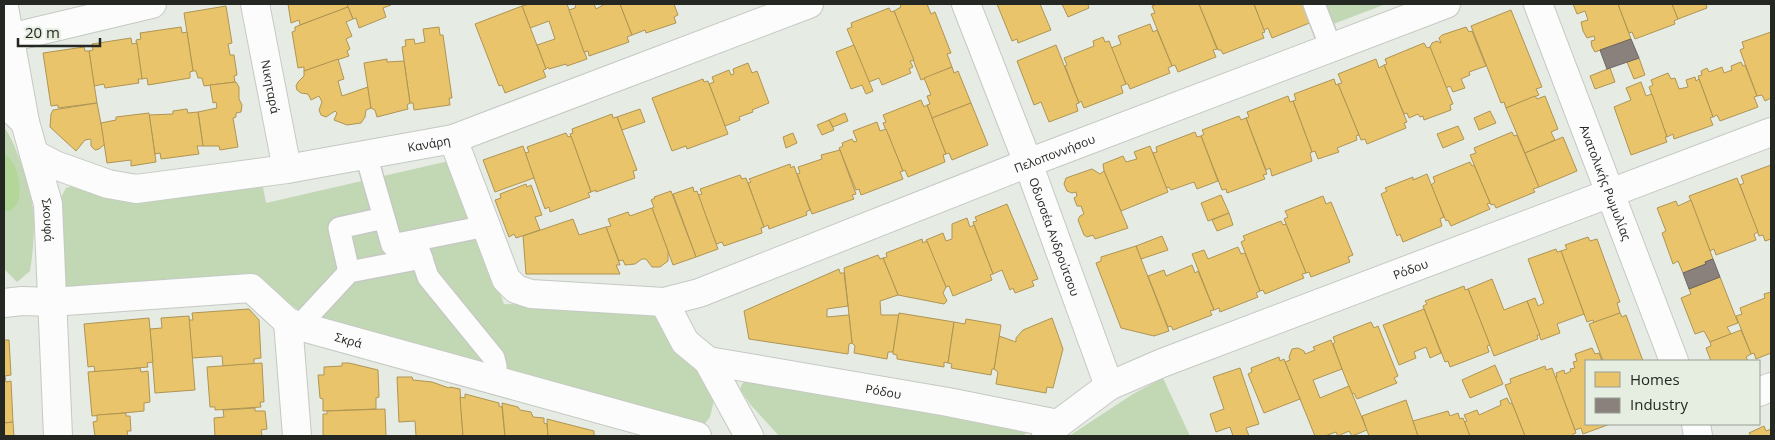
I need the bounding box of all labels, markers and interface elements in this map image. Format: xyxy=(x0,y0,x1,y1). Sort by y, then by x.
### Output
scale bar xyxy=(18,15,100,47)
text: 20 m xyxy=(25,22,60,42)
street label: Νικηταρά xyxy=(257,58,285,115)
street label: Ανατολικής Ρωμυλίας xyxy=(1576,122,1636,243)
street label: Πελοποννήσου xyxy=(1011,130,1097,176)
street label: Κανάρη xyxy=(406,131,452,156)
street label: Οδυσσέα Ανδρούτσου xyxy=(1025,175,1084,298)
street label: Σκουφά xyxy=(38,196,58,243)
street label: Ρόδου xyxy=(1390,254,1430,283)
street label: Σκρά xyxy=(333,328,365,352)
legend xyxy=(1585,360,1760,425)
text: Homes xyxy=(1630,369,1680,389)
street label: Ρόδου xyxy=(864,380,903,402)
text: Industry xyxy=(1630,394,1688,414)

